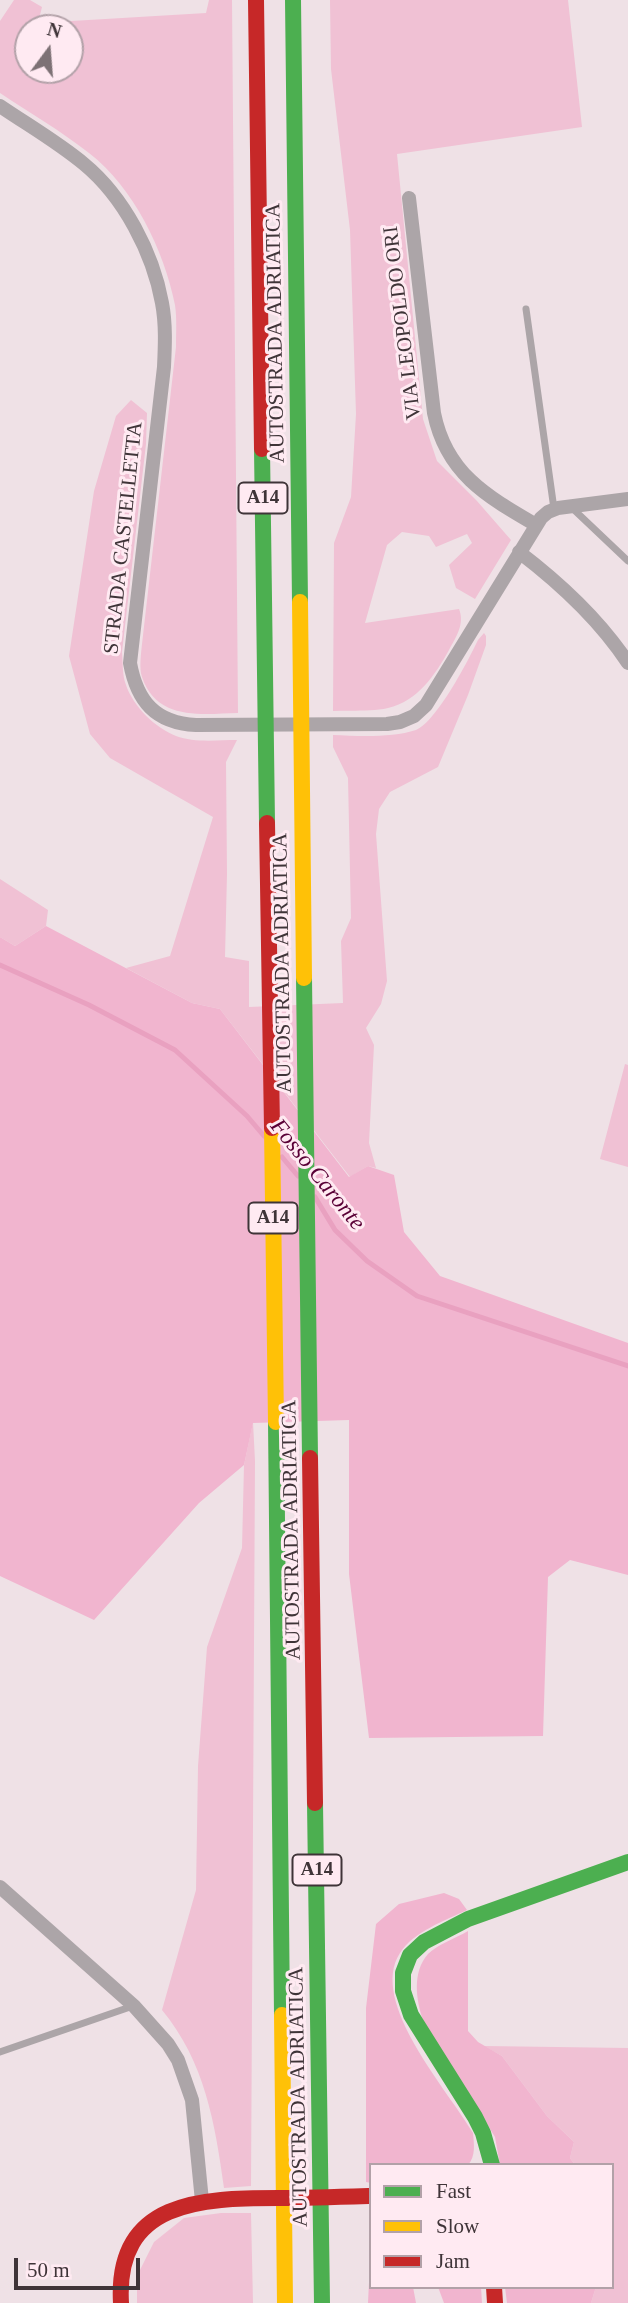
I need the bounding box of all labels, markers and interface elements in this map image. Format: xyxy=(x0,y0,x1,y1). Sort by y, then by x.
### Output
north arrow xyxy=(14,14,84,84)
text: N xyxy=(45,18,64,42)
street label: AUTOSTRADA ADRIATICA xyxy=(261,203,291,463)
street label: VIA LEOPOLDO ORI xyxy=(379,225,427,421)
street label: STRADA CASTELLETTA xyxy=(99,421,149,655)
road number: A14 xyxy=(238,482,288,513)
street label: AUTOSTRADA ADRIATICA xyxy=(268,833,298,1093)
water label: Fosso Caronte xyxy=(264,1114,370,1236)
road number: A14 xyxy=(248,1202,298,1234)
street label: AUTOSTRADA ADRIATICA xyxy=(277,1400,307,1660)
road number: A14 xyxy=(292,1854,342,1886)
street label: AUTOSTRADA ADRIATICA xyxy=(284,1967,314,2227)
legend xyxy=(369,2163,614,2289)
text: Fast xyxy=(436,2179,471,2203)
text: Slow xyxy=(436,2214,479,2238)
scale bar xyxy=(18,2244,144,2288)
text: Jam xyxy=(436,2249,470,2273)
text: 50 m xyxy=(27,2258,70,2282)

